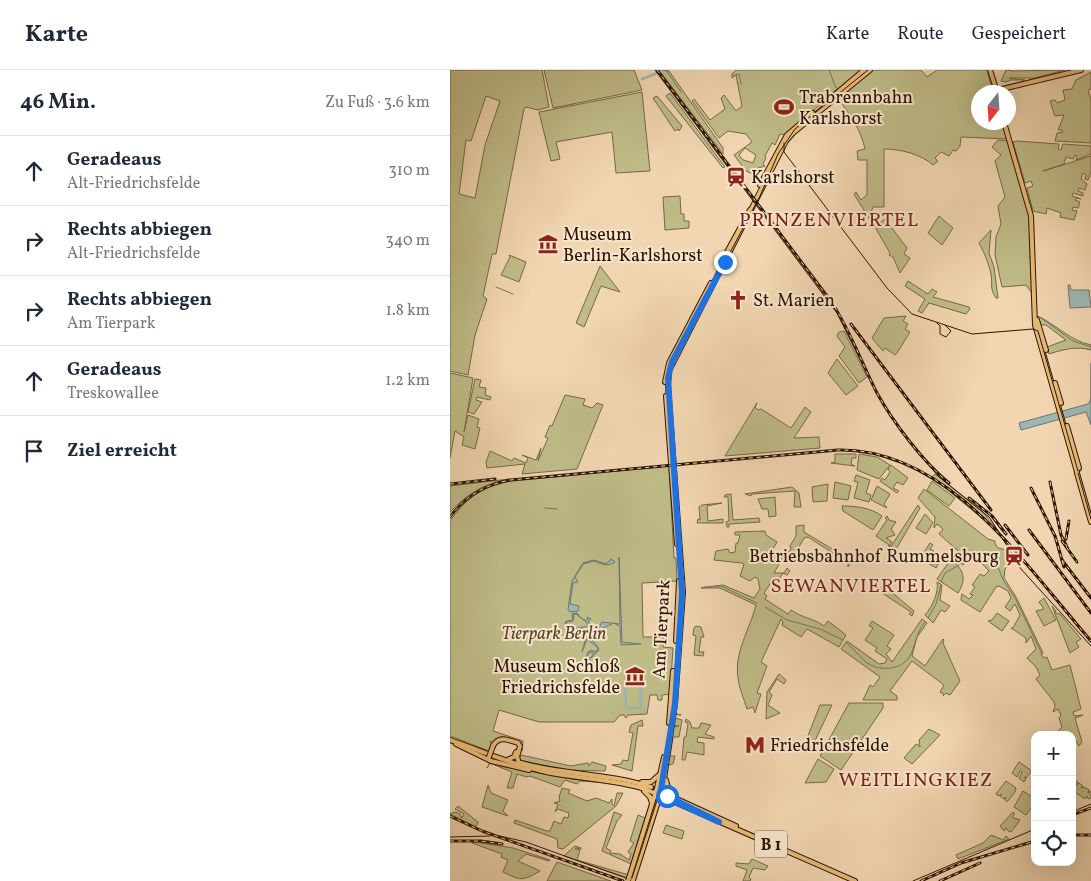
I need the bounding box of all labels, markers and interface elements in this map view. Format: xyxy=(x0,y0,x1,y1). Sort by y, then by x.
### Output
text: Karte xyxy=(25,18,88,52)
text: Karte xyxy=(826,22,869,47)
text: Route xyxy=(897,22,944,47)
text: Gespeichert xyxy=(972,22,1066,47)
north arrow xyxy=(971,85,1016,130)
place label: Trabrennbahn Karlshorst xyxy=(799,86,913,132)
text: 46 Min. xyxy=(20,88,96,117)
text: Zu Fuß · 3.6 km xyxy=(325,92,430,114)
sports icon: Trabrennbahn Karlshorst xyxy=(773,96,795,118)
text: Geradeaus xyxy=(67,147,162,173)
icon: ahead xyxy=(20,157,48,185)
text: 310 m xyxy=(389,160,430,182)
station icon: Karlshorst xyxy=(725,166,747,188)
place label: Karlshorst xyxy=(751,166,835,191)
text: Alt-Friedrichsfelde xyxy=(67,173,200,195)
district label: PRINZENVIERTEL xyxy=(739,207,919,235)
text: Rechts abbiegen xyxy=(67,217,212,243)
place label: Museum Berlin-Karlshorst xyxy=(563,223,703,269)
icon: right xyxy=(20,227,48,255)
text: 340 m xyxy=(386,230,430,252)
museum icon: Museum Berlin-Karlshorst xyxy=(537,233,559,255)
text: Alt-Friedrichsfelde xyxy=(67,243,200,265)
route end xyxy=(714,251,737,274)
text: Rechts abbiegen xyxy=(67,287,212,313)
church icon: St. Marien xyxy=(727,289,749,311)
place label: St. Marien xyxy=(753,289,835,314)
icon: right xyxy=(20,297,48,325)
text: 1.8 km xyxy=(386,300,430,322)
text: Am Tierpark xyxy=(67,313,155,335)
text: Geradeaus xyxy=(67,357,162,383)
icon: ahead xyxy=(20,367,48,395)
text: 1.2 km xyxy=(385,370,430,392)
text: Treskowallee xyxy=(67,383,159,405)
icon: arrive xyxy=(20,437,48,465)
text: Ziel erreicht xyxy=(67,438,177,464)
place label: Betriebsbahnhof Rummelsburg xyxy=(749,545,999,570)
station icon: Betriebsbahnhof Rummelsburg xyxy=(1003,545,1025,567)
district label: SEWANVIERTEL xyxy=(771,573,931,601)
street label: Am Tierpark xyxy=(647,579,678,679)
park label: Tierpark Berlin xyxy=(502,622,606,647)
place label: Museum Schloß Friedrichsfelde xyxy=(494,655,620,701)
museum icon: Museum Schloß Friedrichsfelde xyxy=(624,665,646,687)
map controls xyxy=(1031,731,1076,866)
button: + xyxy=(1031,731,1076,776)
metro station icon: Friedrichsfelde xyxy=(744,734,766,756)
place label: Friedrichsfelde xyxy=(770,734,889,759)
district label: WEITLINGKIEZ xyxy=(839,767,993,795)
button: − xyxy=(1031,776,1076,821)
route start xyxy=(656,785,679,808)
button: locate xyxy=(1031,821,1076,866)
road number: B 1 xyxy=(755,831,787,858)

